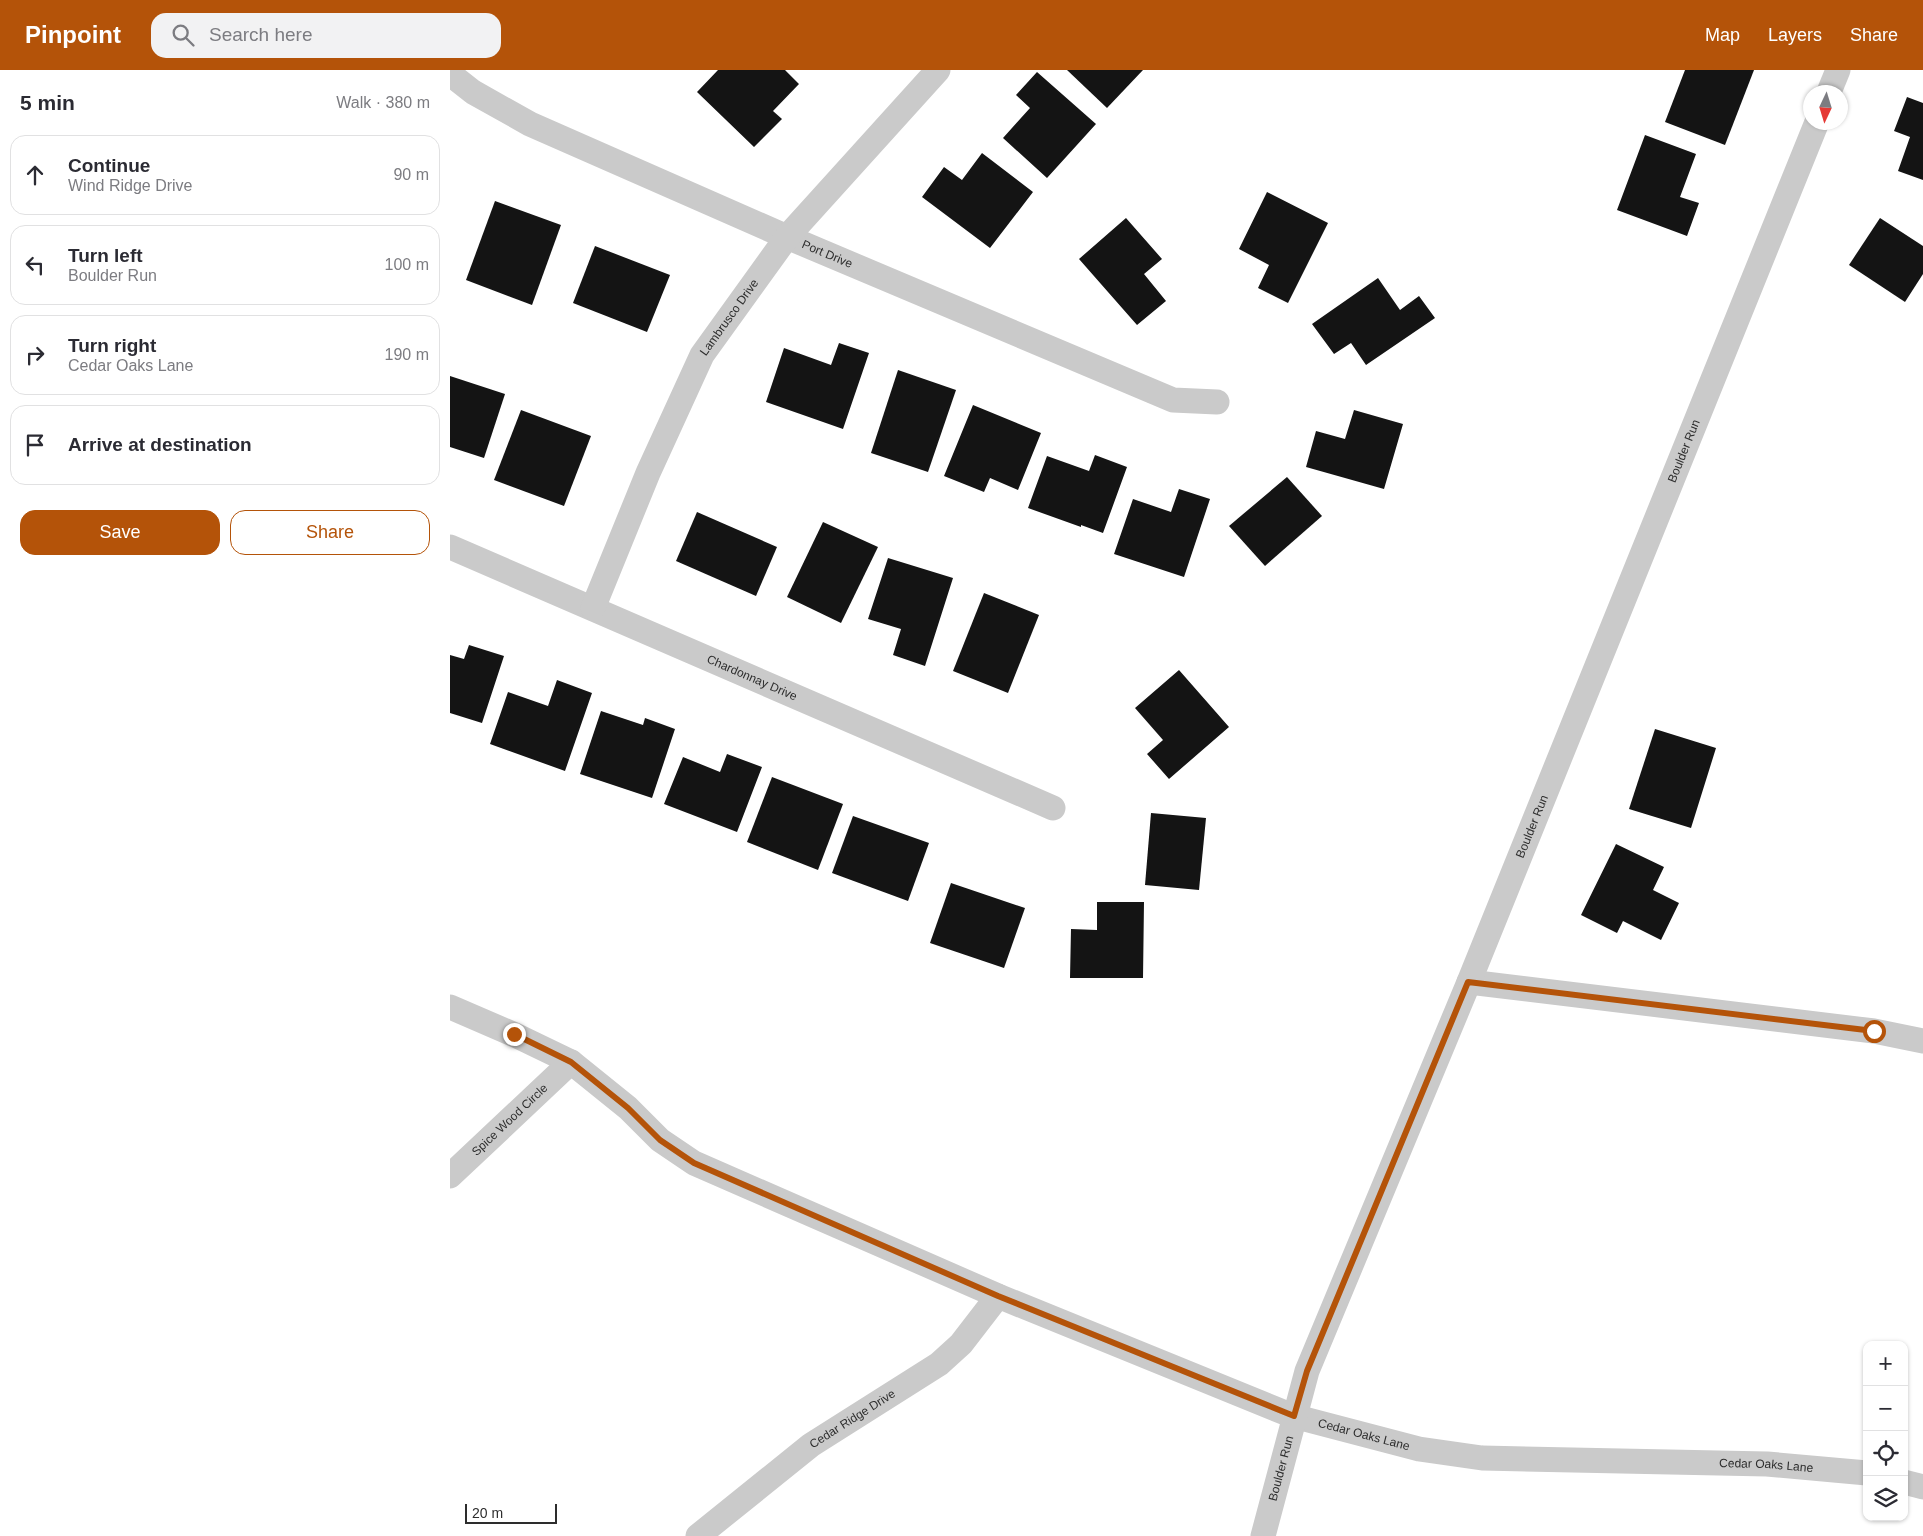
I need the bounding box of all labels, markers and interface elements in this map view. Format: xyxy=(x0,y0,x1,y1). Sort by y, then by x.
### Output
search box xyxy=(151,13,501,58)
text: Pinpoint xyxy=(25,21,121,48)
icon: search xyxy=(169,21,197,49)
text: Search here xyxy=(209,24,313,45)
text: Map xyxy=(1705,25,1740,45)
text: Layers xyxy=(1768,25,1822,45)
text: Share xyxy=(1850,25,1898,45)
north arrow xyxy=(1803,85,1848,130)
text: 5 min xyxy=(20,91,75,114)
text: Walk · 380 m xyxy=(336,94,430,111)
text: Continue xyxy=(68,155,150,176)
icon: ahead xyxy=(21,161,49,189)
text: 90 m xyxy=(393,166,429,183)
text: Wind Ridge Drive xyxy=(68,177,192,194)
street label: Port Drive xyxy=(800,237,855,271)
text: Turn left xyxy=(68,245,143,266)
icon: left xyxy=(21,251,49,279)
text: 100 m xyxy=(385,256,429,273)
text: Boulder Run xyxy=(68,267,157,284)
street label: Lambrusco Drive xyxy=(697,276,762,358)
text: Turn right xyxy=(68,335,156,356)
icon: right xyxy=(21,341,49,369)
text: 190 m xyxy=(385,346,429,363)
text: Cedar Oaks Lane xyxy=(68,357,193,374)
street label: Boulder Run xyxy=(1665,417,1703,485)
icon: arrive xyxy=(21,431,49,459)
text: Arrive at destination xyxy=(68,434,252,455)
button: Save xyxy=(20,510,220,555)
button: Share xyxy=(230,510,430,555)
street label: Chardonnay Drive xyxy=(705,652,799,703)
street label: Boulder Run xyxy=(1513,793,1551,860)
route start xyxy=(1863,1020,1886,1043)
route end xyxy=(503,1023,526,1046)
street label: Spice Wood Circle xyxy=(469,1081,551,1159)
map controls xyxy=(1863,1341,1908,1521)
button: + xyxy=(1863,1341,1908,1386)
street label: Cedar Ridge Drive xyxy=(807,1386,898,1451)
button: − xyxy=(1863,1386,1908,1431)
street label: Cedar Oaks Lane xyxy=(1316,1416,1411,1453)
button: locate xyxy=(1863,1431,1908,1476)
street label: Boulder Run xyxy=(1266,1434,1296,1502)
street label: Cedar Oaks Lane xyxy=(1719,1456,1814,1475)
button: layers xyxy=(1863,1476,1908,1521)
scale bar xyxy=(465,1501,558,1524)
text: 20 m xyxy=(472,1505,503,1521)

